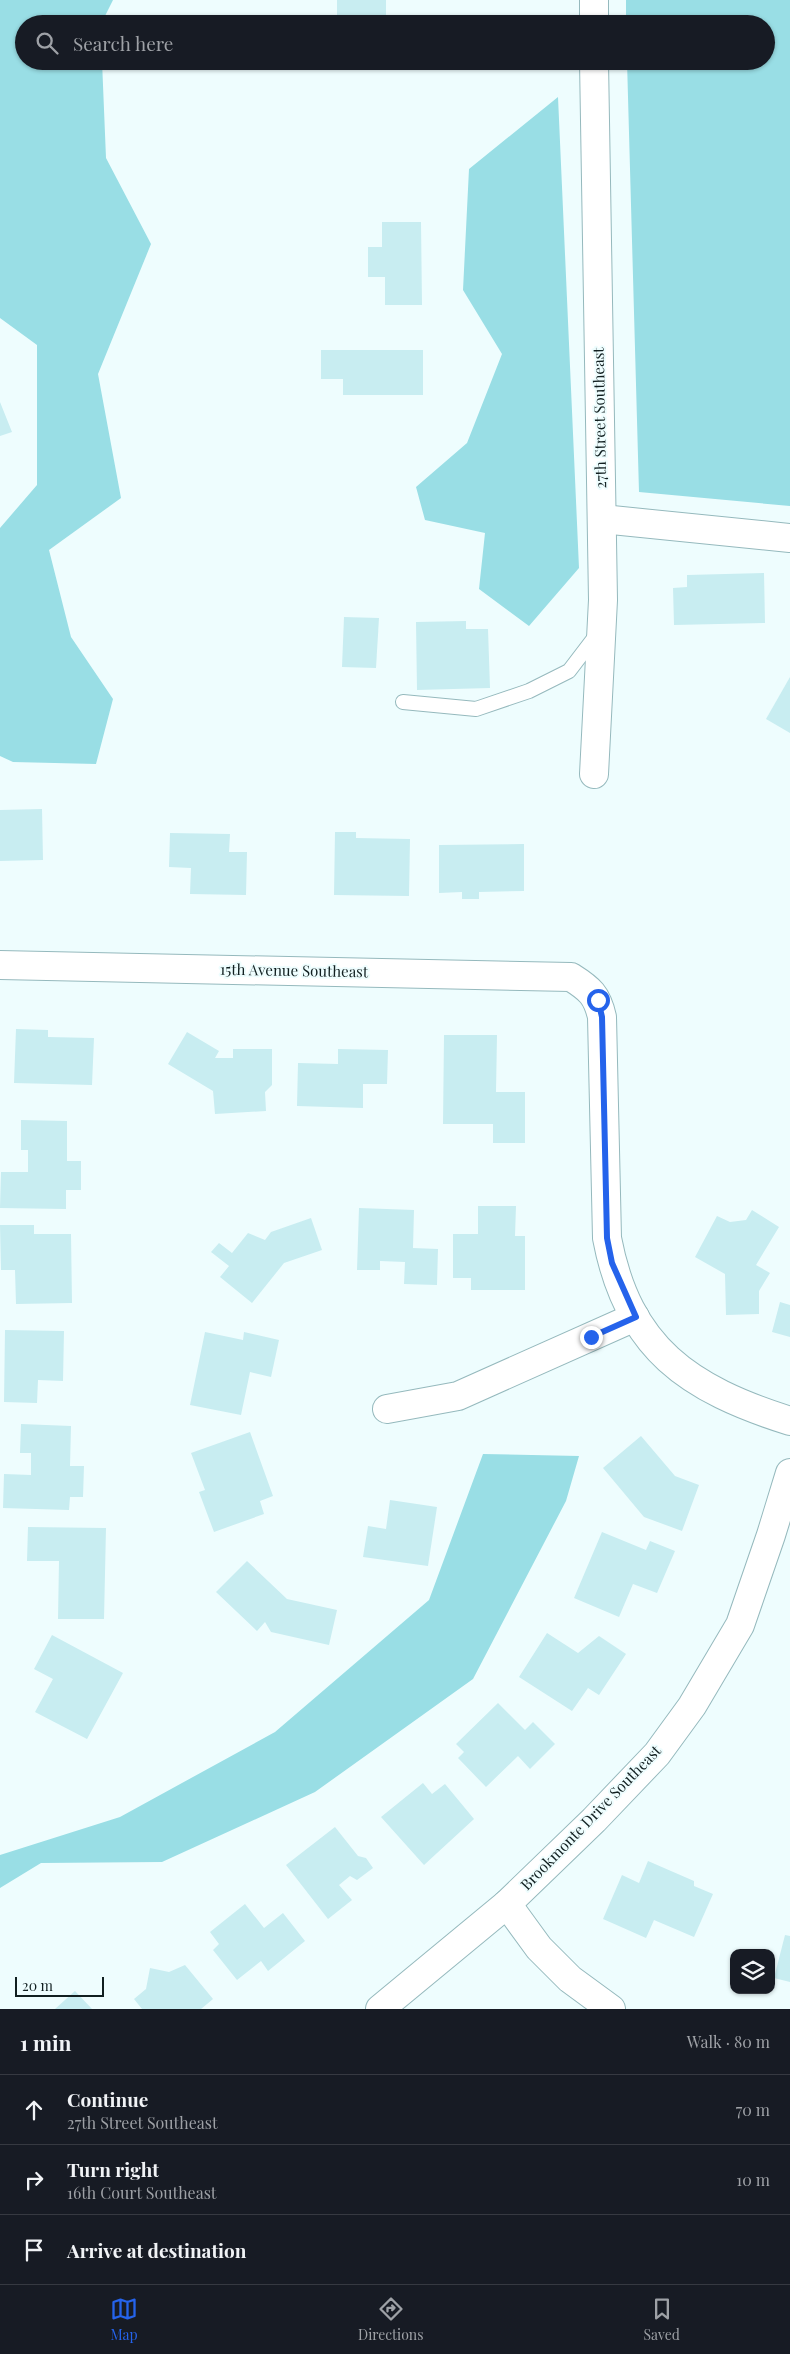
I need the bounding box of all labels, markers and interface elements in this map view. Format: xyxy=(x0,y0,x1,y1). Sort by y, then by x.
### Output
search box xyxy=(15,15,775,70)
icon: search xyxy=(33,29,61,57)
text: Search here xyxy=(73,30,173,56)
street label: 27th Street Southeast xyxy=(588,347,610,489)
street label: 15th Avenue Southeast xyxy=(220,959,369,981)
route start xyxy=(587,989,610,1012)
route end xyxy=(580,1326,603,1349)
street label: Brookmonte Drive Southeast xyxy=(516,1740,665,1894)
map controls xyxy=(730,1949,775,1994)
button: layers xyxy=(730,1949,775,1994)
scale bar xyxy=(15,1974,104,1997)
text: 20 m xyxy=(22,1976,53,1995)
text: 1 min xyxy=(20,2028,71,2056)
text: Walk · 80 m xyxy=(687,2031,770,2052)
text: Continue xyxy=(67,2086,148,2112)
icon: ahead xyxy=(20,2096,48,2124)
text: 70 m xyxy=(736,2099,770,2120)
text: 27th Street Southeast xyxy=(67,2112,218,2133)
text: Turn right xyxy=(67,2156,159,2182)
icon: right xyxy=(20,2166,48,2194)
text: 10 m xyxy=(736,2169,770,2190)
text: 16th Court Southeast xyxy=(67,2182,216,2203)
icon: arrive xyxy=(20,2236,48,2264)
text: Arrive at destination xyxy=(67,2237,247,2263)
tab: Map xyxy=(110,2295,138,2344)
tab: Directions xyxy=(358,2295,423,2344)
tab: Saved xyxy=(644,2295,680,2344)

